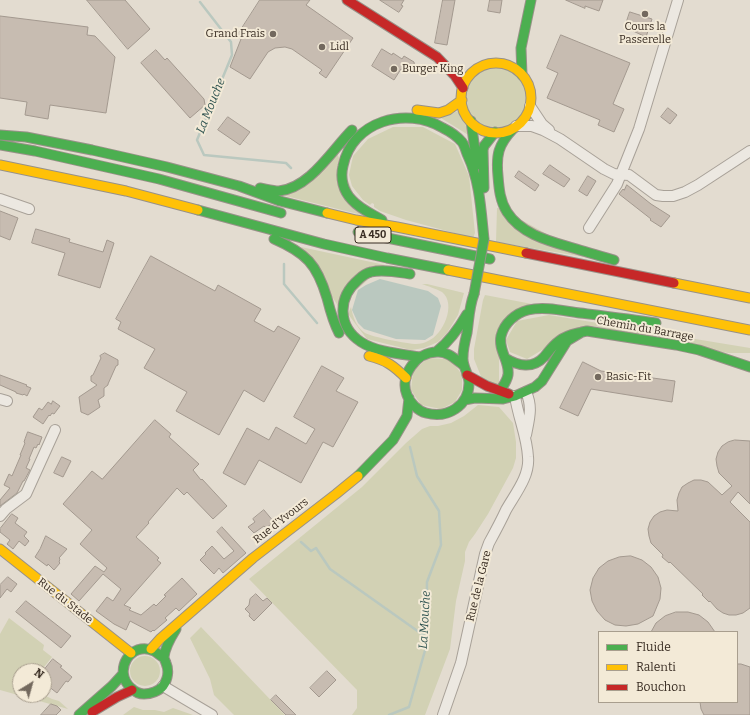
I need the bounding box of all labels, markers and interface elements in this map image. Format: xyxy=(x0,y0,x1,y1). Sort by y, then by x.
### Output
marker: Cours la Passerelle xyxy=(640,9,650,19)
place label: Cours la Passerelle xyxy=(619,20,671,46)
place label: Grand Frais xyxy=(206,27,265,41)
marker: Grand Frais xyxy=(268,29,278,39)
place label: Lidl xyxy=(330,40,349,54)
marker: Lidl xyxy=(317,42,327,52)
place label: Burger King xyxy=(402,62,463,76)
marker: Burger King xyxy=(389,64,399,74)
water label: La Mouche xyxy=(193,76,229,136)
road number: A 450 xyxy=(355,227,391,243)
street label: Chemin du Barrage xyxy=(595,314,695,344)
place label: Basic-Fit xyxy=(606,370,651,384)
marker: Basic-Fit xyxy=(593,372,603,382)
street label: Rue d'Yvours xyxy=(251,495,311,547)
street label: Rue de la Gare xyxy=(464,549,494,623)
street label: Rue du Stade xyxy=(35,575,95,627)
water label: La Mouche xyxy=(416,591,434,649)
legend xyxy=(598,631,738,703)
text: Fluide xyxy=(636,640,671,654)
text: Ralenti xyxy=(636,660,676,674)
north arrow xyxy=(12,663,52,703)
text: N xyxy=(32,666,46,682)
text: Bouchon xyxy=(636,680,686,694)

